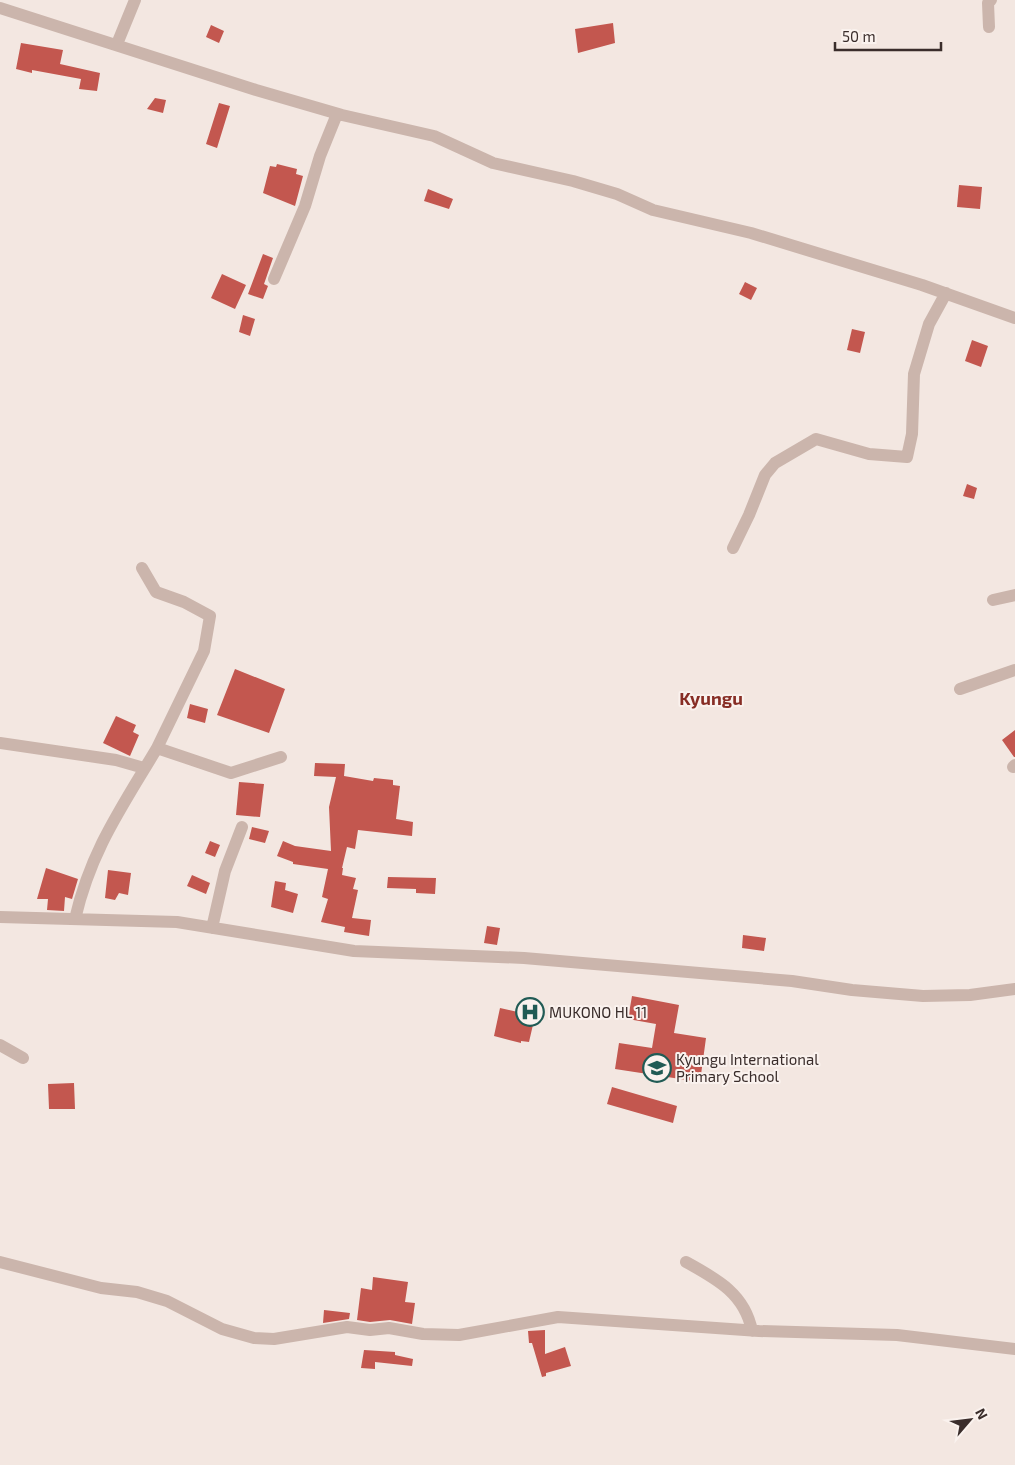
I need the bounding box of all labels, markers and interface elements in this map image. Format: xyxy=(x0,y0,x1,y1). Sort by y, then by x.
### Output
scale bar xyxy=(835,20,941,52)
text: 50 m xyxy=(842,27,876,45)
district label: Kyungu xyxy=(679,687,743,709)
hospital icon: MUKONO HL 11 xyxy=(515,997,545,1027)
place label: MUKONO HL 11 xyxy=(549,1003,647,1021)
place label: Kyungu International Primary School xyxy=(676,1050,819,1085)
school or university icon: Kyungu International Primary School xyxy=(642,1053,672,1083)
north arrow xyxy=(945,1395,995,1445)
text: N xyxy=(972,1405,992,1422)

